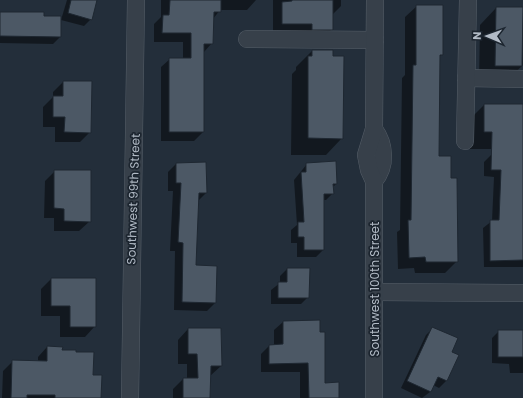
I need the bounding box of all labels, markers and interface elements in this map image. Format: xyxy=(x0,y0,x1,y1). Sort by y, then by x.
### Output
north arrow xyxy=(467,16,507,56)
text: N xyxy=(469,31,485,40)
street label: Southwest 99th Street xyxy=(122,133,144,265)
street label: Southwest 100th Street xyxy=(366,222,383,356)

